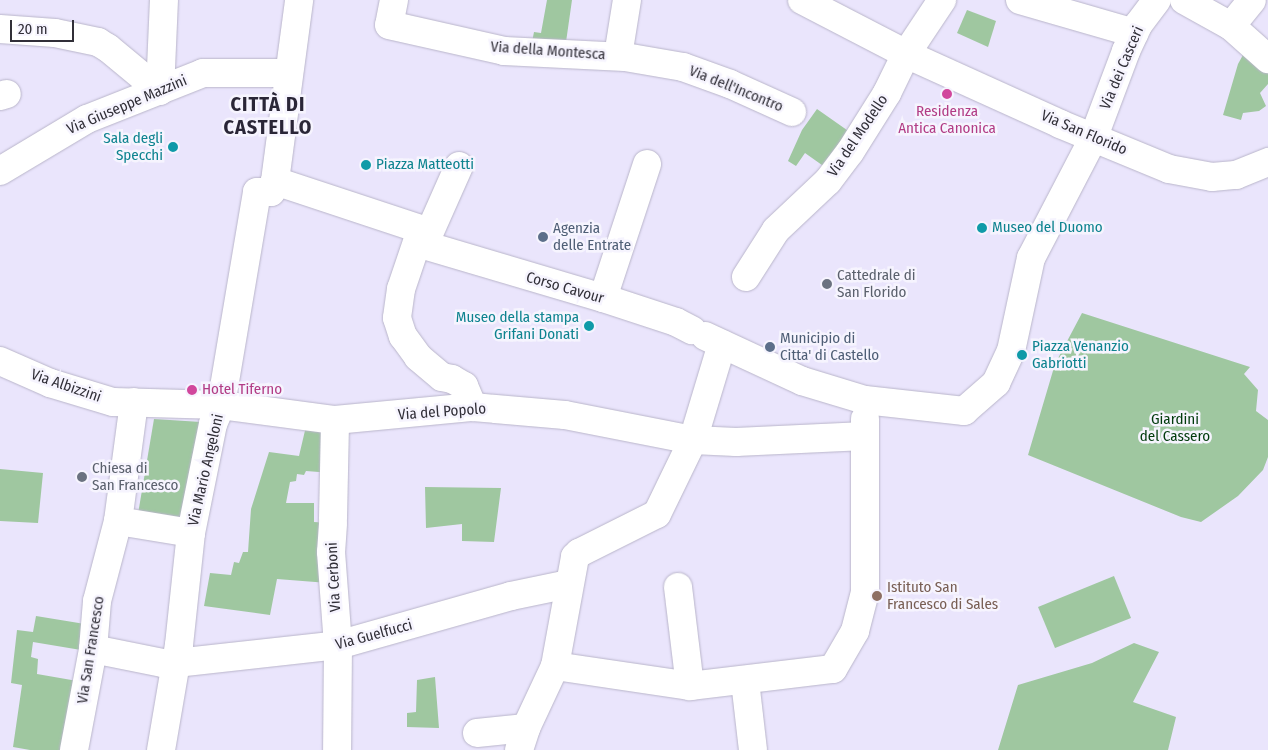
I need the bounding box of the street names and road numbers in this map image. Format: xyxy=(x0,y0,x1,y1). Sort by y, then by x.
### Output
street label: Via dei Casceri xyxy=(1096,24,1148,112)
street label: Via della Montesca xyxy=(490,38,606,64)
street label: Via dell'Incontro xyxy=(686,62,786,116)
street label: Via Giuseppe Mazzini xyxy=(64,72,190,138)
street label: Via del Modello xyxy=(824,92,892,180)
street label: Via San Florido xyxy=(1038,107,1130,159)
street label: Corso Cavour xyxy=(524,268,606,308)
street label: Via Albizzini xyxy=(28,366,104,406)
street label: Via del Popolo xyxy=(397,400,487,424)
street label: Via Mario Angeloni xyxy=(184,412,228,528)
street label: Via Cerboni xyxy=(323,542,345,612)
street label: Via San Francesco xyxy=(74,595,108,705)
street label: Via Guelfucci xyxy=(334,616,414,654)

